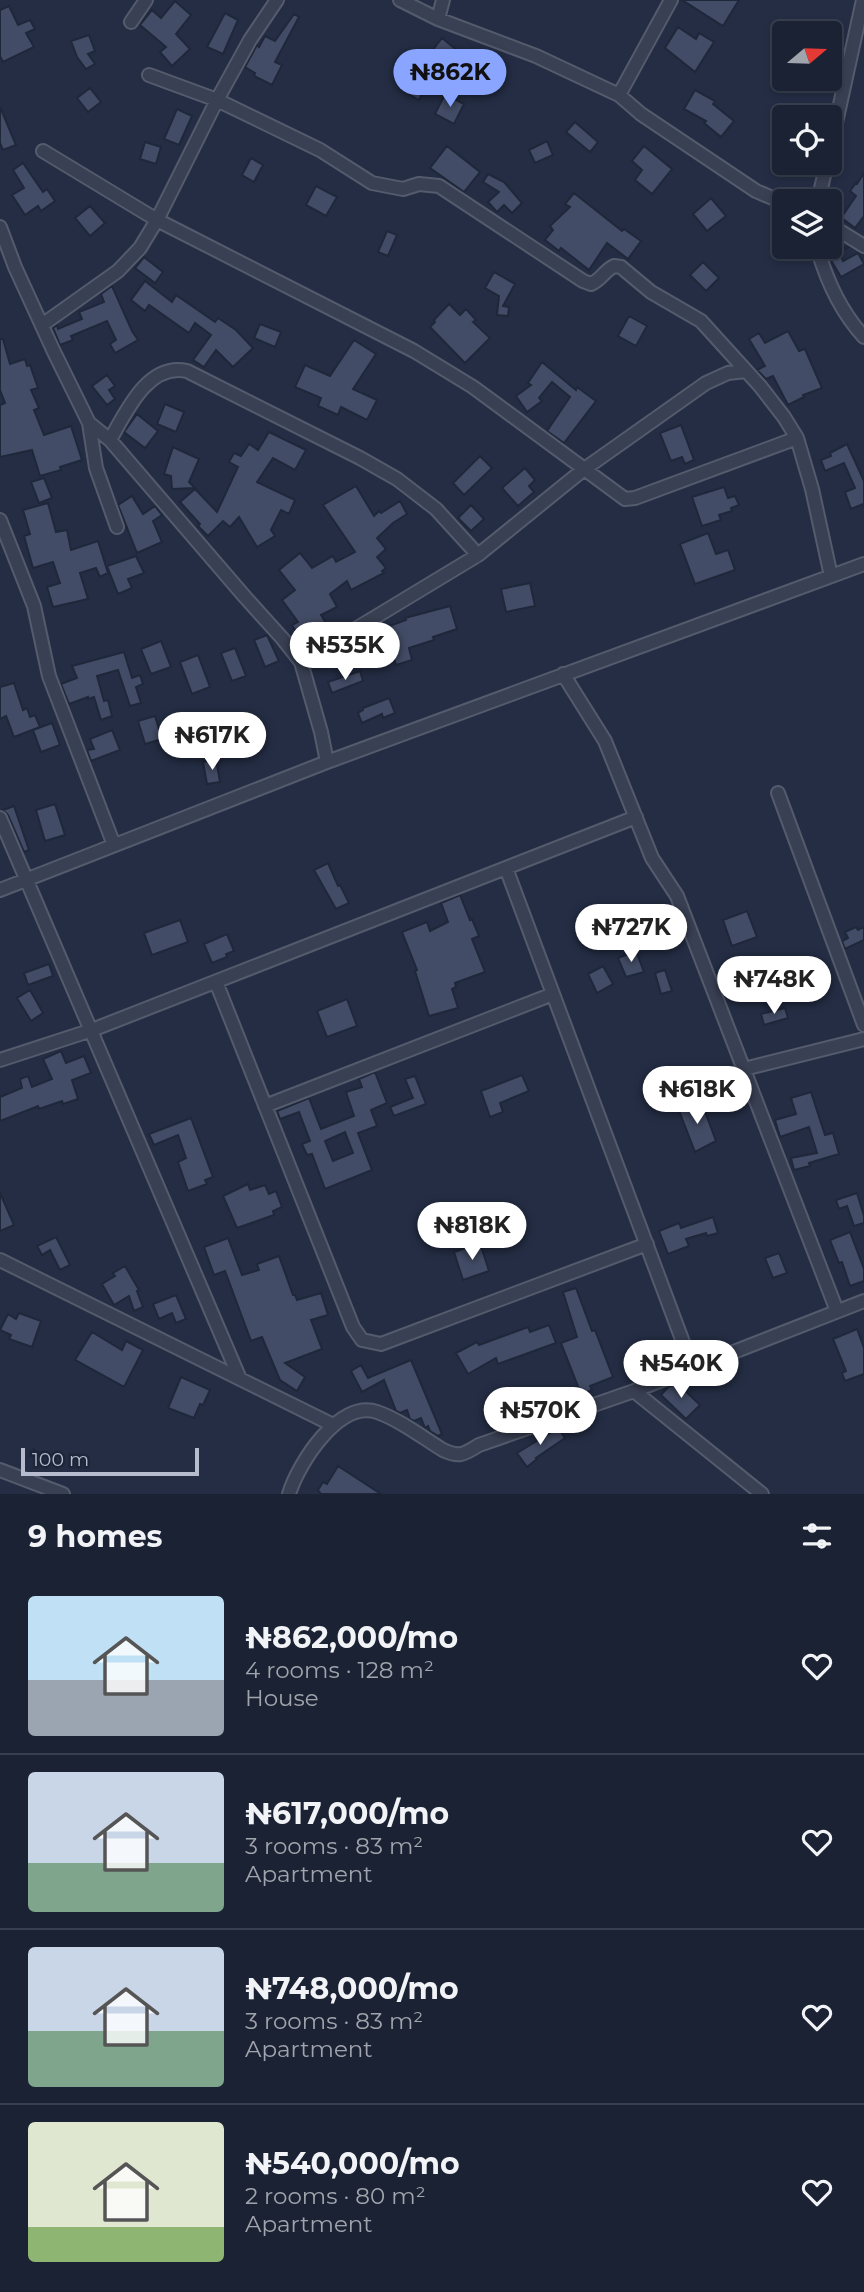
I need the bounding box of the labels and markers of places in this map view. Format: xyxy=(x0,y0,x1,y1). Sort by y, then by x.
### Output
pin: ₦862K xyxy=(401,50,499,109)
pin: ₦535K xyxy=(296,622,394,682)
pin: ₦617K xyxy=(163,712,261,772)
pin: ₦727K xyxy=(582,904,680,964)
pin: ₦748K xyxy=(725,956,823,1016)
pin: ₦618K xyxy=(648,1066,746,1126)
pin: ₦818K xyxy=(423,1202,521,1262)
pin: ₦540K xyxy=(632,1340,730,1400)
pin: ₦570K xyxy=(491,1388,589,1447)

